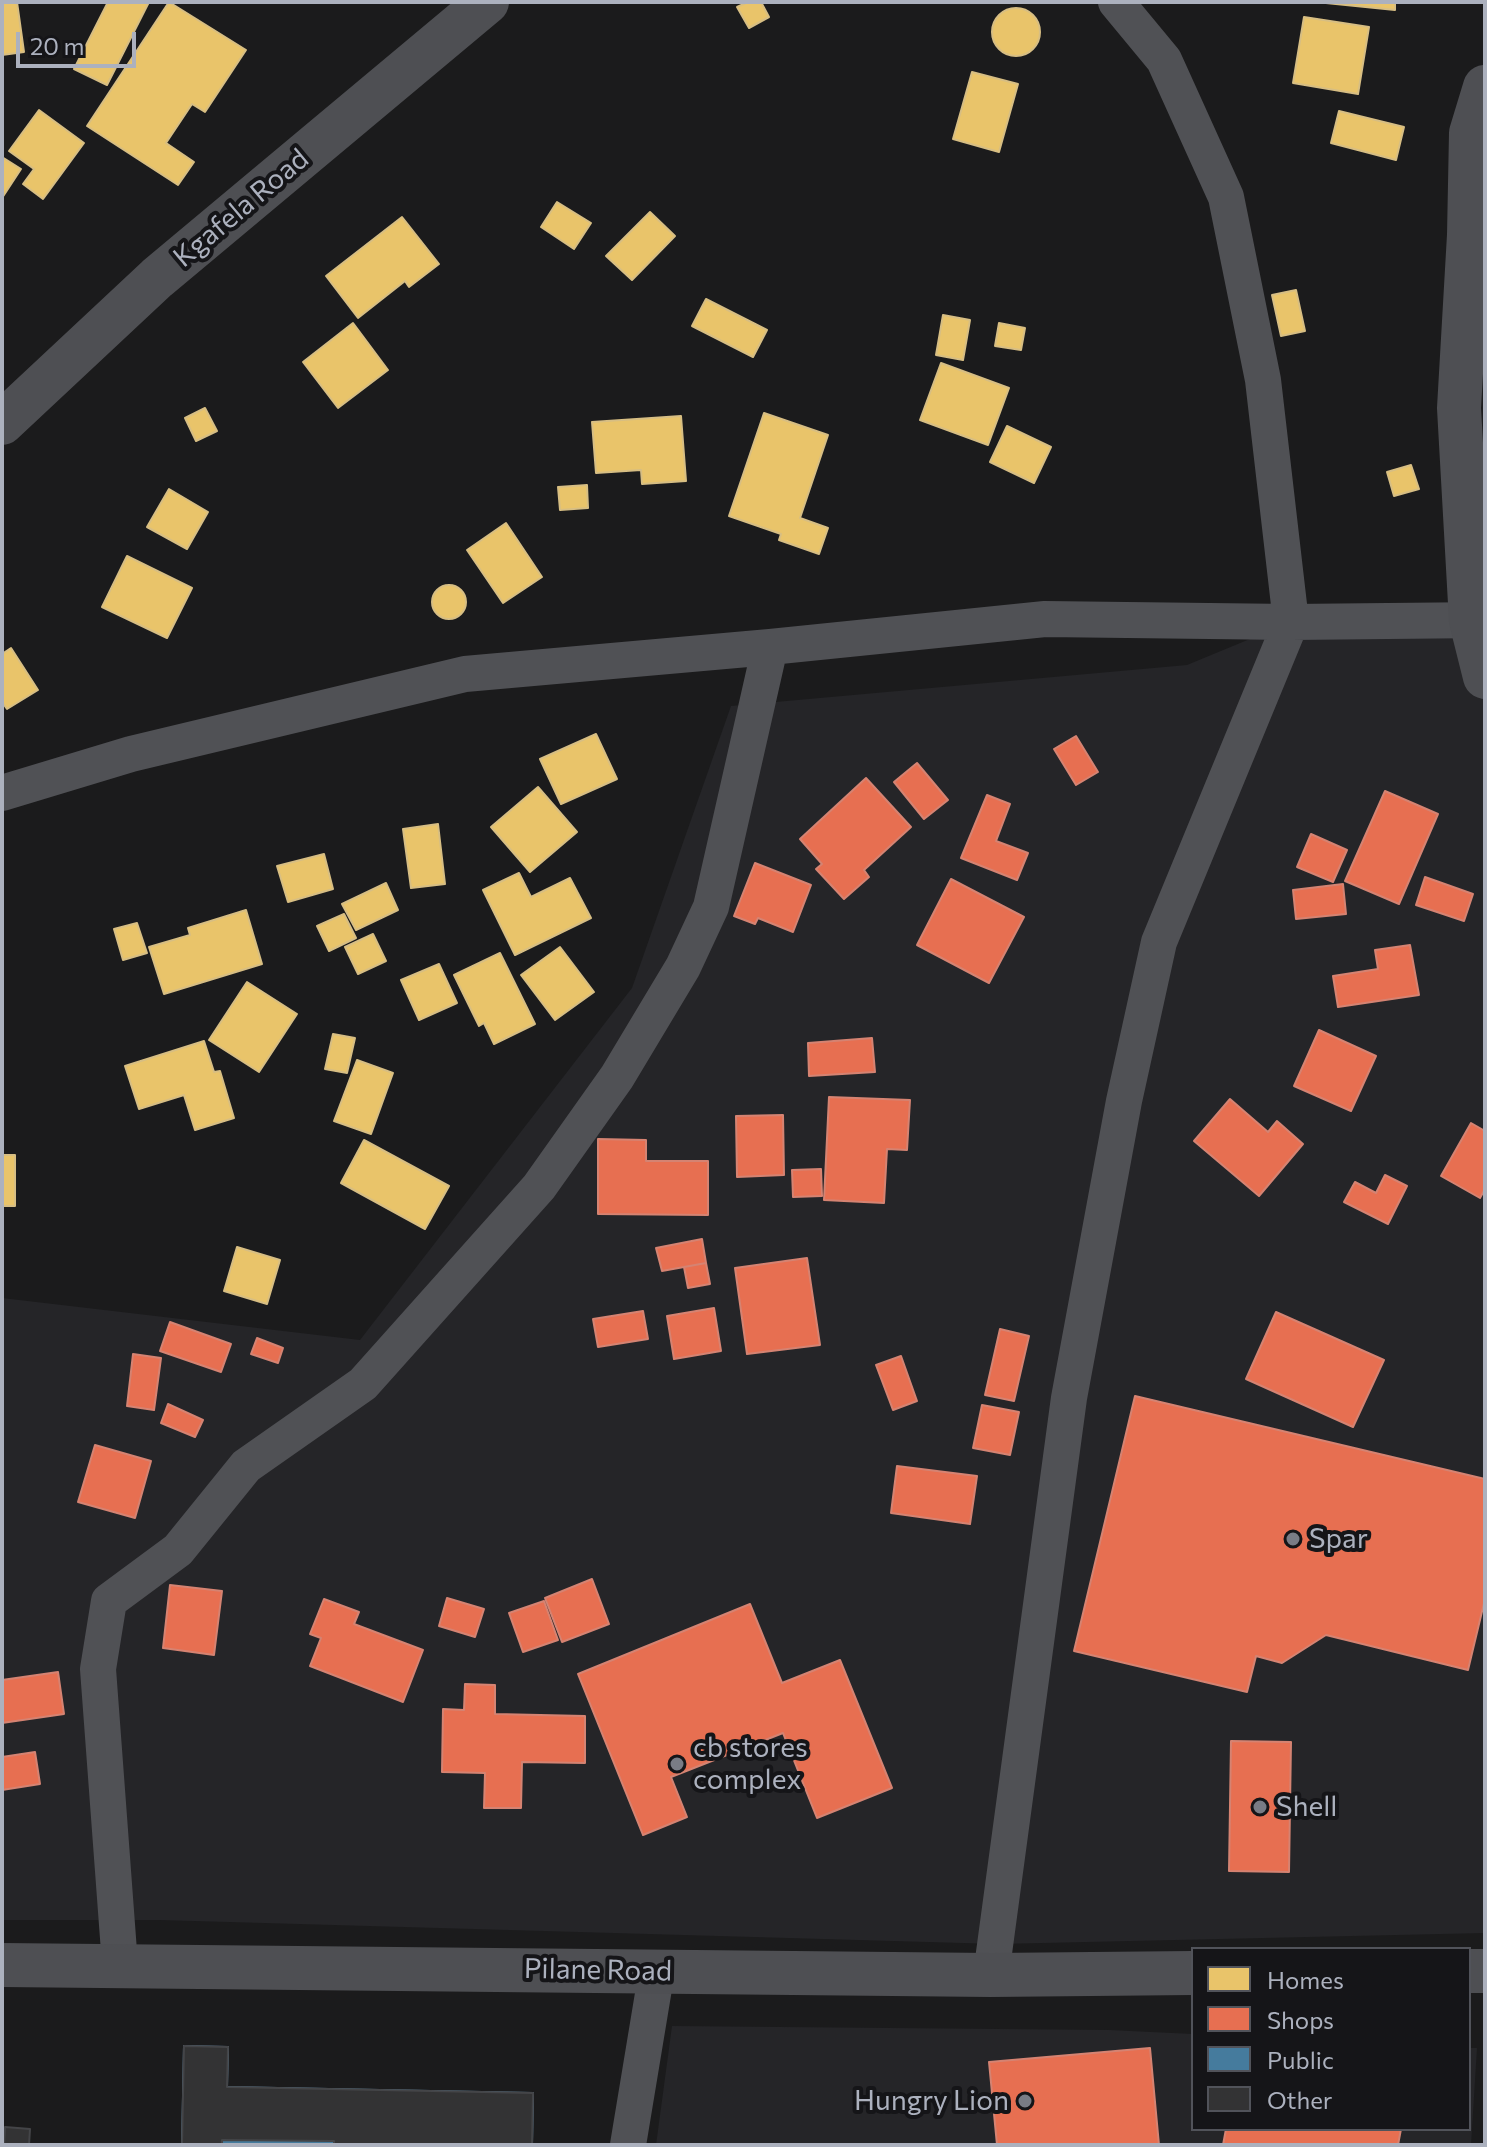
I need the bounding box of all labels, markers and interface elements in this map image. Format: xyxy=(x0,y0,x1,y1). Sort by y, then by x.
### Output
scale bar xyxy=(20,16,140,66)
text: 20 m xyxy=(30,31,84,60)
street label: Kgafela Road xyxy=(167,142,315,274)
place label: Spar xyxy=(1309,1522,1368,1556)
marker: Spar xyxy=(1284,1530,1302,1548)
place label: cb stores complex xyxy=(693,1731,808,1797)
marker: cb stores complex xyxy=(668,1755,686,1773)
place label: Shell xyxy=(1276,1790,1337,1824)
marker: Shell xyxy=(1251,1798,1269,1816)
legend xyxy=(1191,1947,1471,2131)
street label: Pilane Road xyxy=(524,1952,672,1988)
text: Homes xyxy=(1267,1965,1344,1994)
text: Shops xyxy=(1267,2005,1334,2034)
text: Public xyxy=(1267,2045,1334,2074)
place label: Hungry Lion xyxy=(854,2084,1009,2118)
text: Other xyxy=(1267,2085,1332,2114)
marker: Hungry Lion xyxy=(1016,2092,1034,2110)

